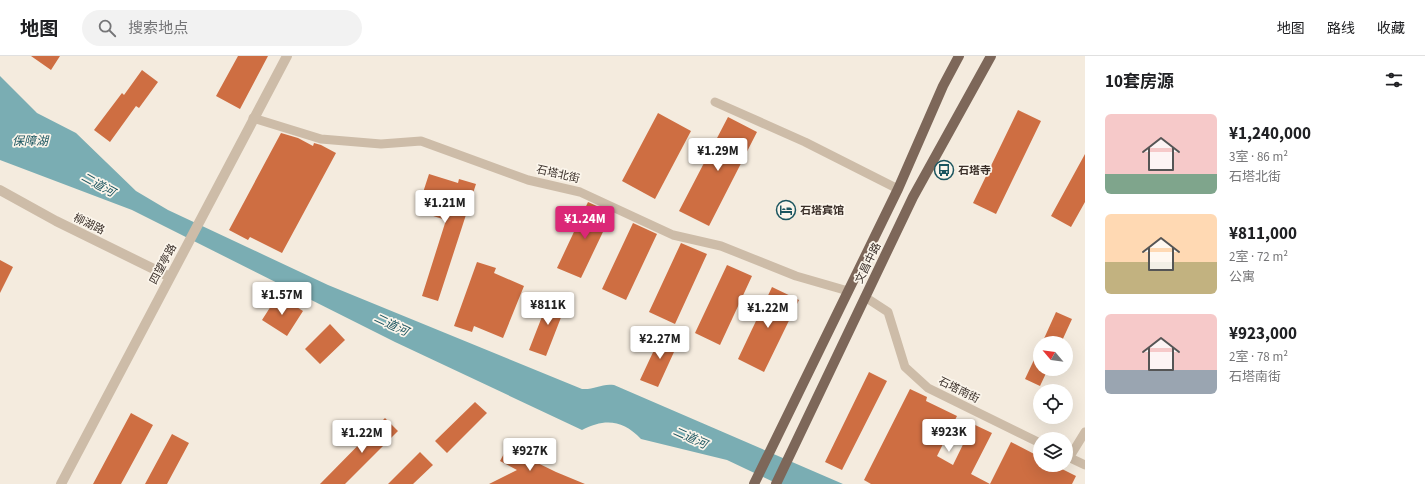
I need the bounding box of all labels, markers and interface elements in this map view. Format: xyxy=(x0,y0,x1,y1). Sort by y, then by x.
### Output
search box xyxy=(82,10,362,46)
text: 地图 xyxy=(20,16,58,43)
icon: search xyxy=(96,17,118,39)
text: 搜索地点 xyxy=(128,18,188,39)
text: 地图 xyxy=(1277,19,1305,39)
text: 路线 xyxy=(1327,19,1355,39)
text: 收藏 xyxy=(1377,19,1405,39)
icon: filters xyxy=(1383,69,1405,91)
text: 10套房源 xyxy=(1105,70,1174,94)
text: ¥1,240,000 xyxy=(1229,122,1311,146)
icon: home xyxy=(1137,130,1185,178)
water label: 保障湖 xyxy=(12,133,50,150)
pin: ¥1.29M xyxy=(685,138,751,172)
text: ¥1.29M xyxy=(697,142,739,160)
text: 3室 · 86 m² xyxy=(1229,148,1288,166)
bus stop icon: 石塔寺 xyxy=(933,159,955,181)
street label: 石塔北街 xyxy=(535,162,581,186)
place label: 石塔寺 xyxy=(958,163,991,178)
text: 石塔北街 xyxy=(1229,168,1281,186)
water label: 二道河 xyxy=(78,169,120,202)
pin: ¥1.21M xyxy=(412,190,478,224)
text: ¥1.21M xyxy=(424,194,466,212)
hotel icon: 石塔宾馆 xyxy=(775,199,797,221)
place label: 石塔宾馆 xyxy=(800,203,844,218)
pin: ¥1.24M xyxy=(552,206,618,240)
street label: 柳湖路 xyxy=(71,210,107,238)
text: ¥1.24M xyxy=(564,210,606,228)
text: ¥811,000 xyxy=(1229,222,1297,246)
icon: home xyxy=(1137,230,1185,278)
street label: 文昌中路 xyxy=(852,240,884,286)
street label: 四望亭路 xyxy=(146,241,180,287)
text: 2室 · 72 m² xyxy=(1229,248,1288,266)
text: 公寓 xyxy=(1229,268,1255,286)
pin: ¥1.57M xyxy=(249,282,315,316)
text: ¥1.57M xyxy=(261,286,303,304)
pin: ¥811K xyxy=(520,292,576,326)
pin: ¥1.22M xyxy=(735,295,801,329)
text: ¥811K xyxy=(530,296,566,314)
text: ¥1.22M xyxy=(747,299,789,317)
water label: 二道河 xyxy=(371,310,413,341)
text: ¥923,000 xyxy=(1229,322,1297,346)
pin: ¥2.27M xyxy=(627,326,693,360)
text: ¥2.27M xyxy=(639,330,681,348)
icon: home xyxy=(1137,330,1185,378)
north arrow xyxy=(1033,336,1073,376)
map controls xyxy=(1033,336,1073,472)
text: 2室 · 78 m² xyxy=(1229,348,1288,366)
text: 石塔南街 xyxy=(1229,368,1281,386)
street label: 石塔南街 xyxy=(936,374,982,406)
button: locate xyxy=(1033,384,1073,424)
pin: ¥923K xyxy=(921,419,977,453)
pin: ¥1.22M xyxy=(329,420,395,454)
water label: 二道河 xyxy=(670,423,712,454)
text: ¥923K xyxy=(931,423,967,441)
text: ¥1.22M xyxy=(341,424,383,442)
button: layers xyxy=(1033,432,1073,472)
pin: ¥927K xyxy=(502,438,558,472)
text: ¥927K xyxy=(512,442,548,460)

